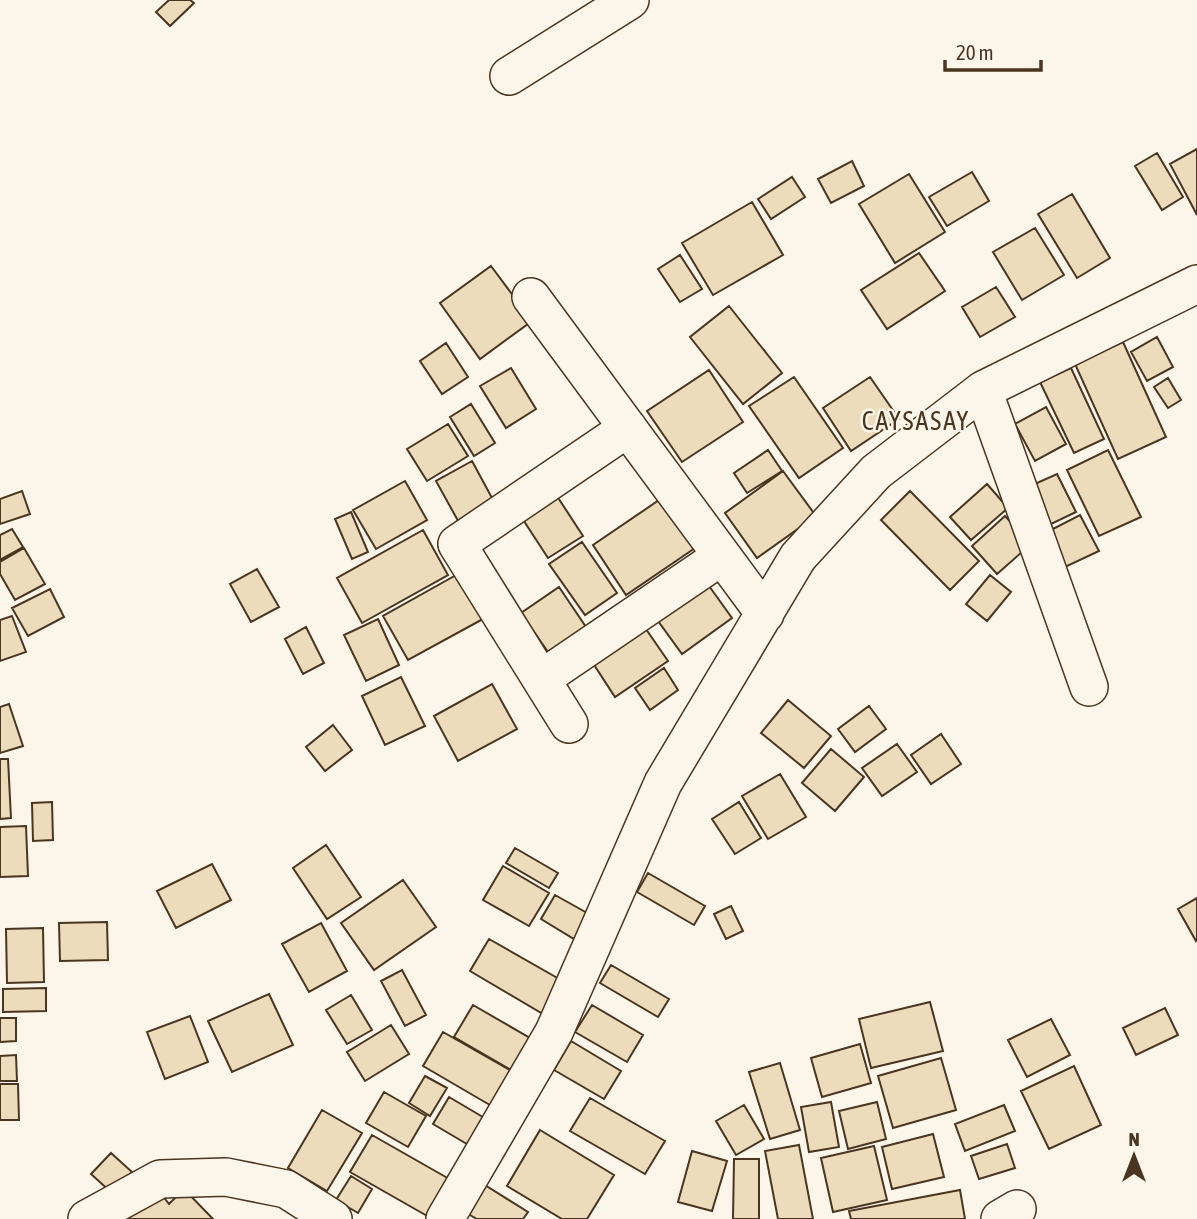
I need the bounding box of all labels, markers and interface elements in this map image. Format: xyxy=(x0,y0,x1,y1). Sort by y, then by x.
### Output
scale bar xyxy=(945,28,1041,72)
text: 20 m xyxy=(956,40,994,64)
district label: CAYSASAY xyxy=(862,406,970,436)
north arrow xyxy=(1099,1121,1169,1191)
text: N xyxy=(1128,1128,1140,1150)

